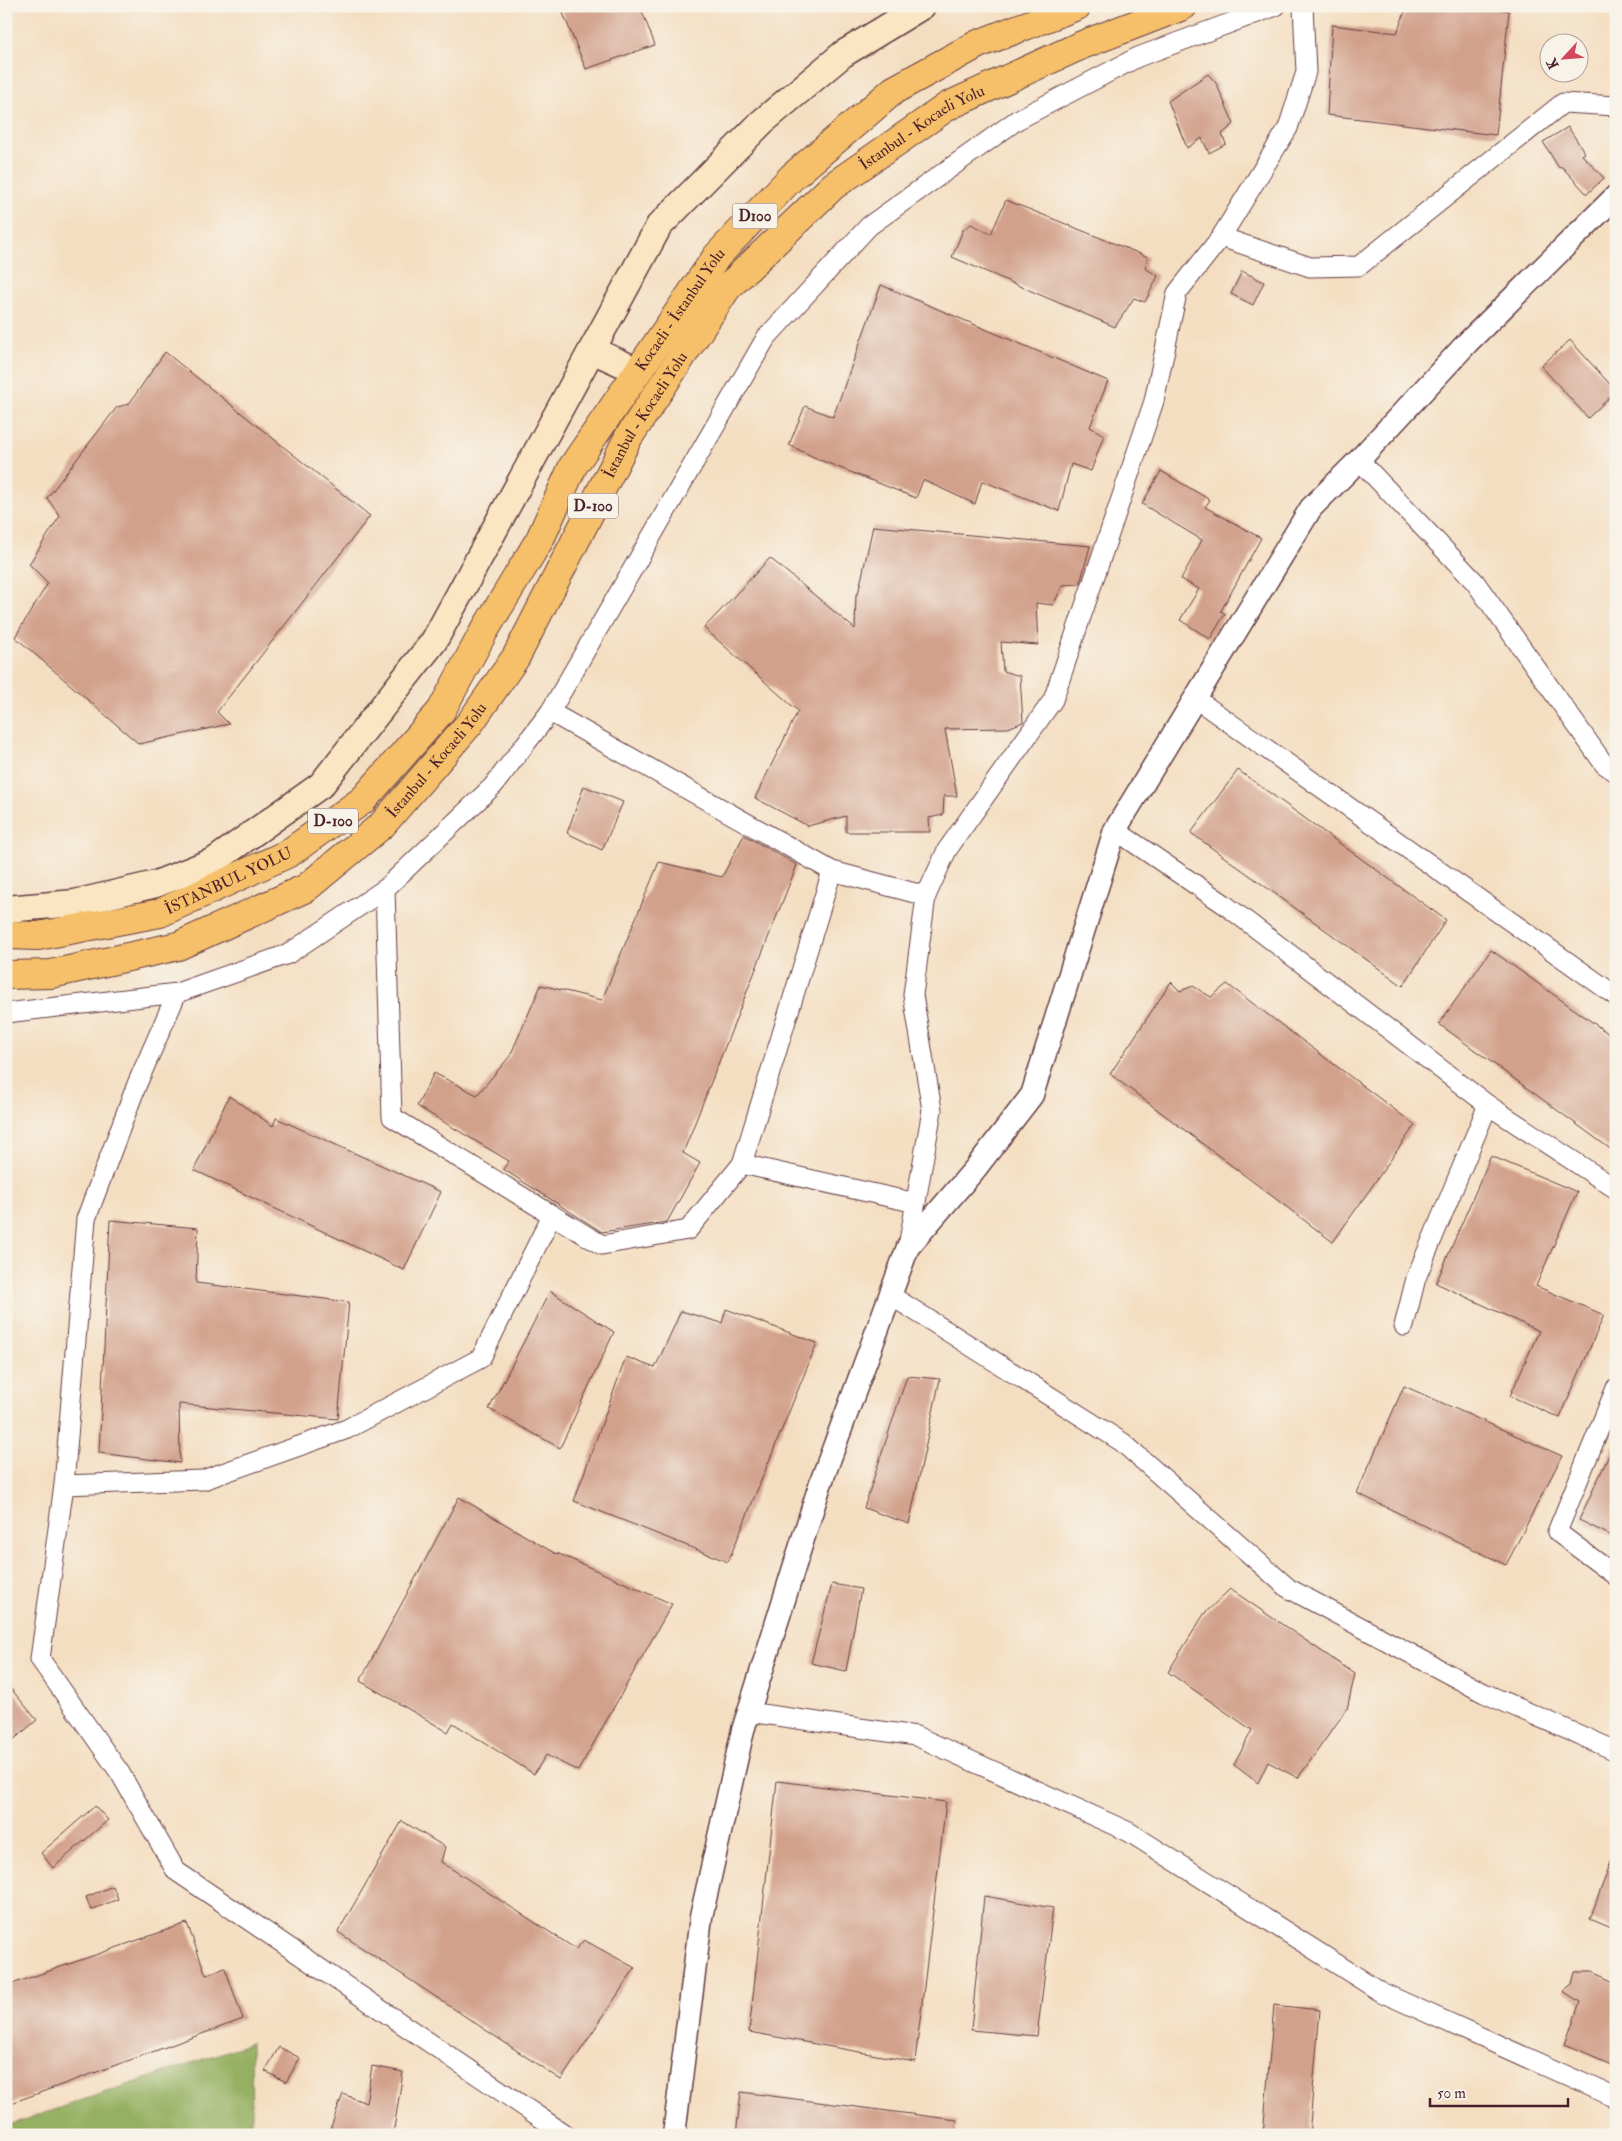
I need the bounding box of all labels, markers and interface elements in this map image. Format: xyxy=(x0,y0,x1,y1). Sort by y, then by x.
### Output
north arrow xyxy=(1540,32,1590,82)
text: K xyxy=(1542,54,1563,72)
street label: İstanbul - Kocaeli Yolu xyxy=(855,81,988,175)
road number: D100 xyxy=(732,204,778,228)
street label: Kocaeli - İstanbul Yolu xyxy=(631,244,729,375)
street label: İstanbul - Kocaeli Yolu xyxy=(599,348,692,482)
road number: D-100 xyxy=(568,494,618,518)
street label: İstanbul - Kocaeli Yolu xyxy=(382,699,491,822)
road number: D-100 xyxy=(308,808,358,834)
street label: İSTANBUL YOLU xyxy=(162,843,296,919)
scale bar xyxy=(1430,2076,1567,2108)
text: 50 m xyxy=(1437,2084,1466,2103)

